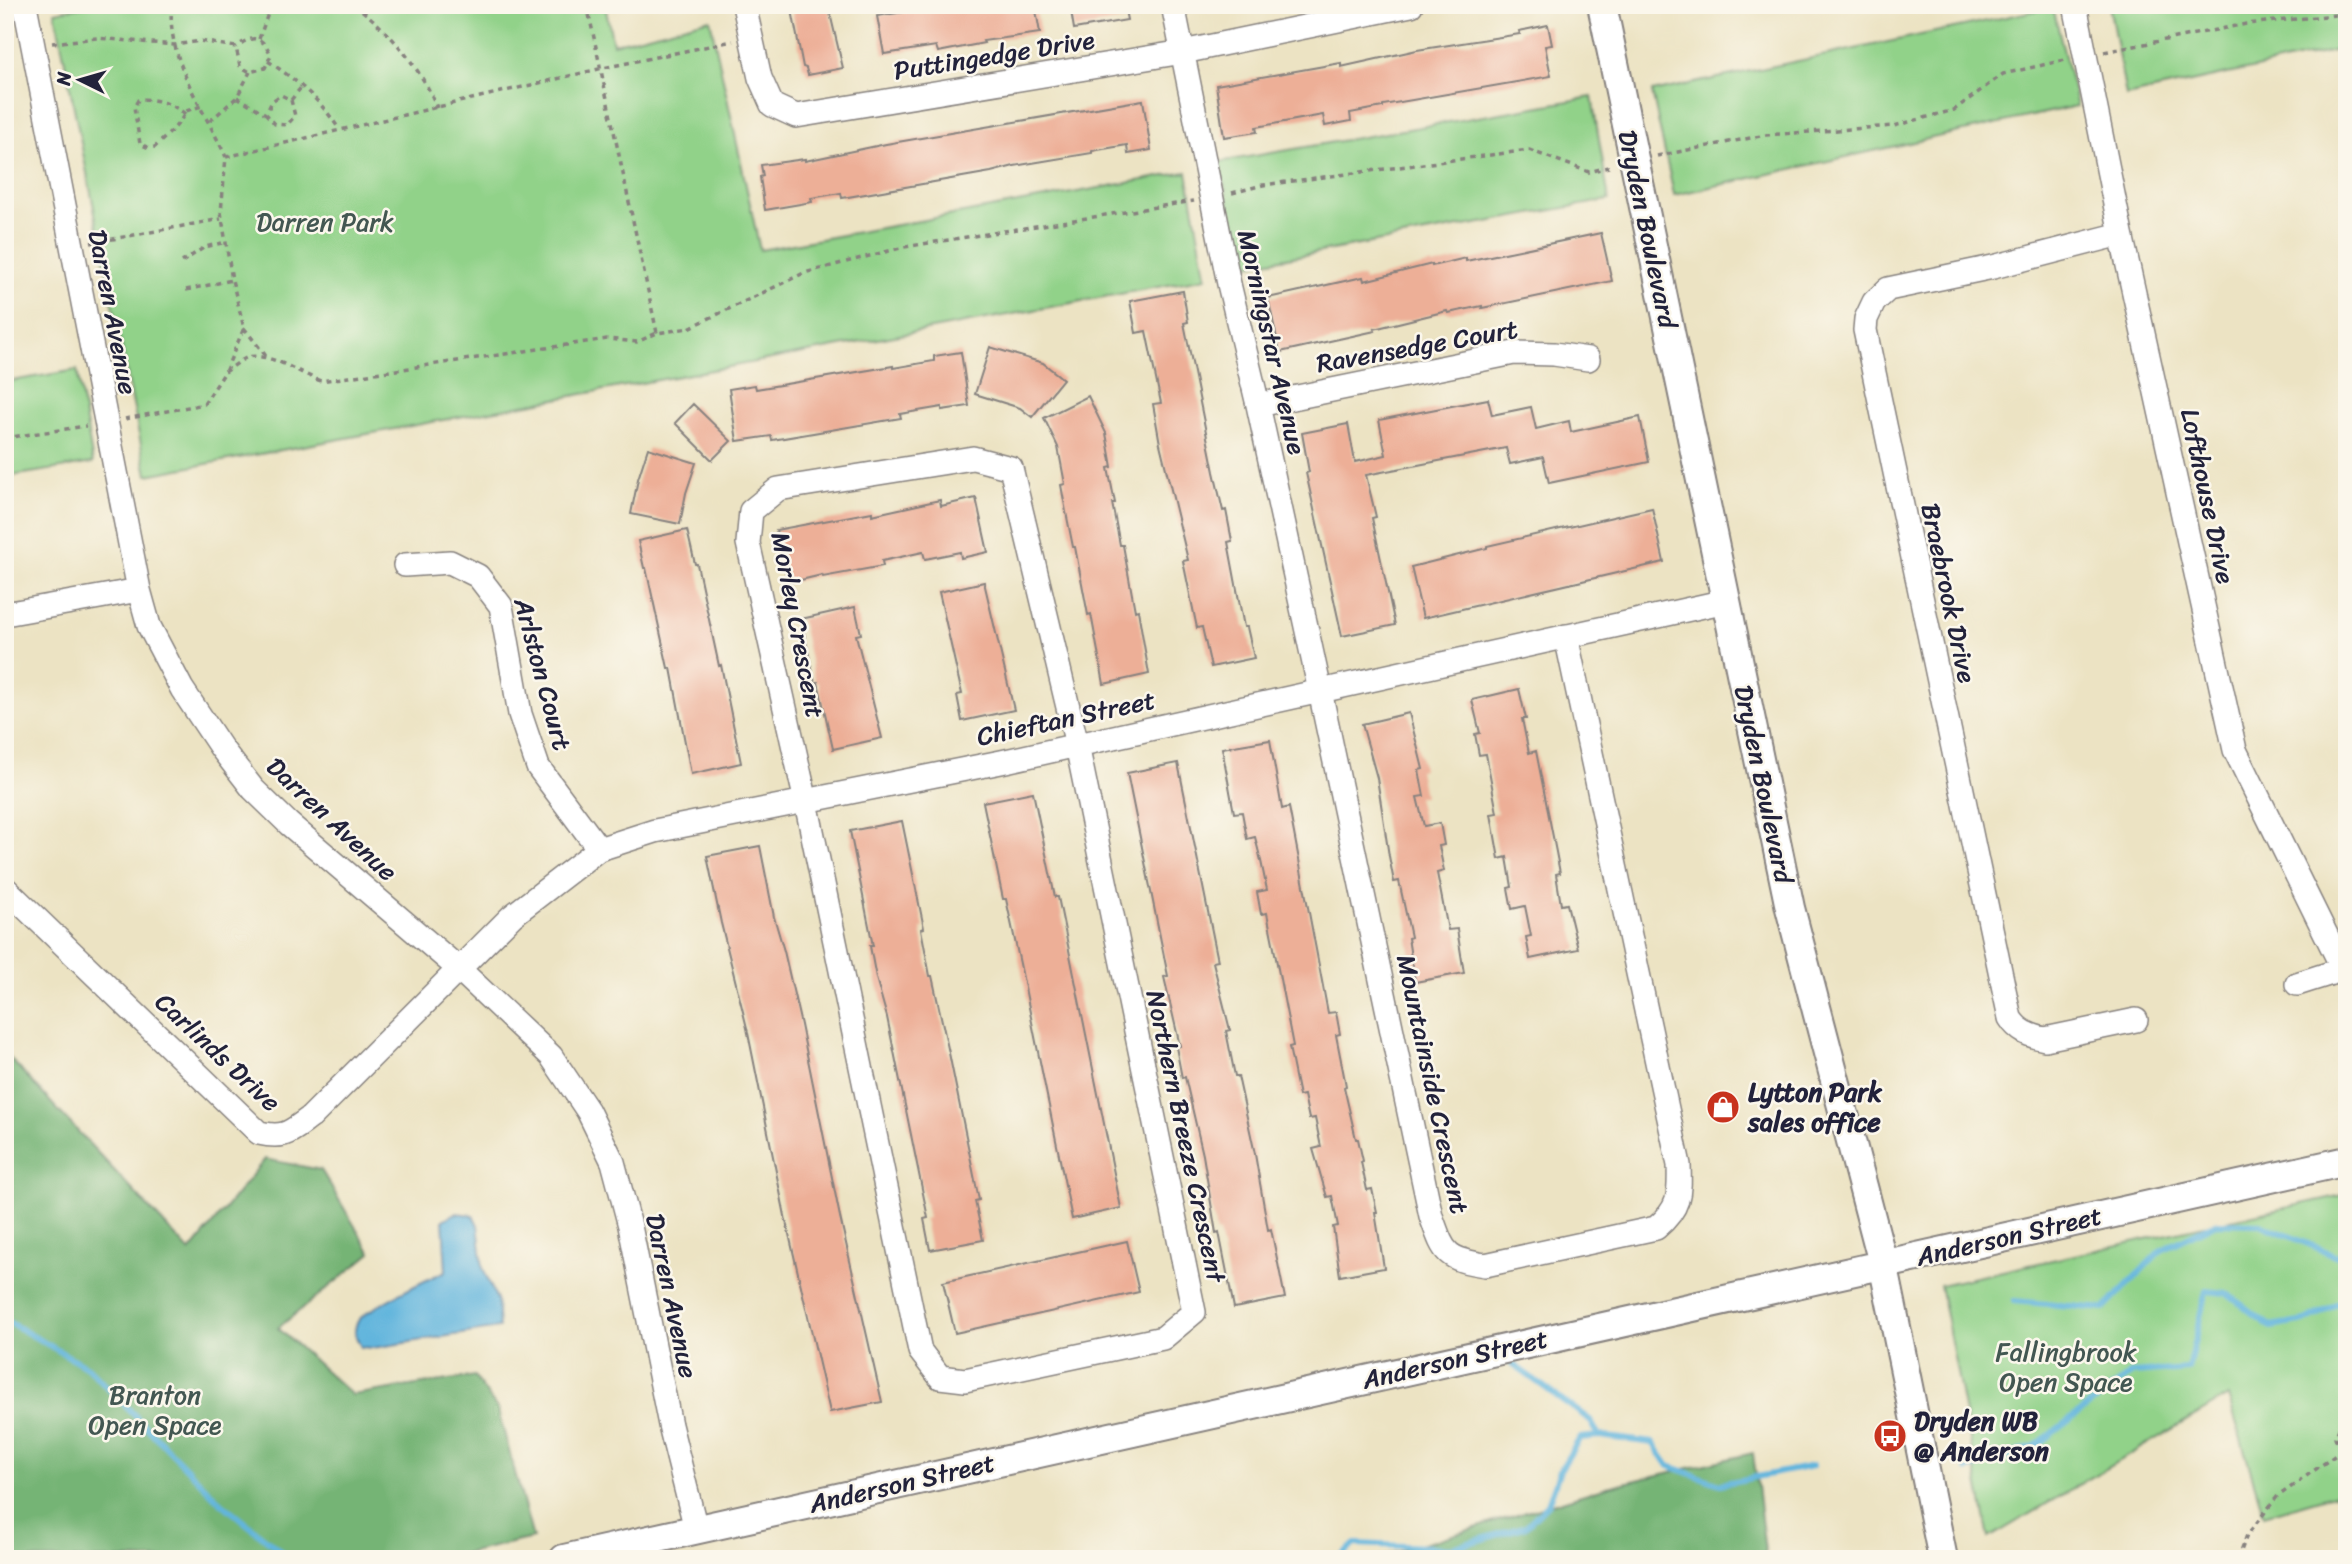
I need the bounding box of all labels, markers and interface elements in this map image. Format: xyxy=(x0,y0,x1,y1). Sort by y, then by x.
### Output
street label: Puttingedge Drive xyxy=(890,16,1098,94)
north arrow xyxy=(46,46,116,116)
text: N xyxy=(46,70,81,88)
street label: Dryden Boulevard xyxy=(1605,126,1692,335)
park label: Darren Park xyxy=(256,199,394,245)
street label: Morningstar Avenue xyxy=(1224,225,1320,459)
street label: Darren Avenue xyxy=(74,226,152,398)
street label: Ravensedge Court xyxy=(1313,306,1521,386)
street label: Lofthouse Drive xyxy=(2167,404,2249,588)
street label: Braebrook Drive xyxy=(1908,499,1991,688)
street label: Morley Crescent xyxy=(757,528,839,722)
street label: Arlston Court xyxy=(500,591,585,756)
street label: Chieftan Street xyxy=(972,677,1160,759)
street label: Dryden Boulevard xyxy=(1721,681,1808,890)
street label: Darren Avenue xyxy=(255,745,409,893)
street label: Mountainside Crescent xyxy=(1383,950,1483,1218)
street label: Carlinds Drive xyxy=(144,981,292,1123)
street label: Northern Breeze Crescent xyxy=(1133,985,1240,1288)
place label: Lytton Park sales office xyxy=(1747,1069,1883,1145)
shop icon: Lytton Park sales office xyxy=(1704,1088,1742,1126)
street label: Anderson Street xyxy=(1911,1192,2106,1280)
street label: Darren Avenue xyxy=(632,1209,712,1383)
street label: Anderson Street xyxy=(1357,1315,1552,1403)
park label: Fallingbrook Open Space xyxy=(1996,1329,2137,1405)
park label: Branton Open Space xyxy=(88,1372,222,1448)
place label: Dryden WB @ Anderson xyxy=(1914,1398,2049,1474)
bus stop icon: Dryden WB @ Anderson xyxy=(1871,1417,1909,1455)
street label: Anderson Street xyxy=(804,1439,999,1527)

